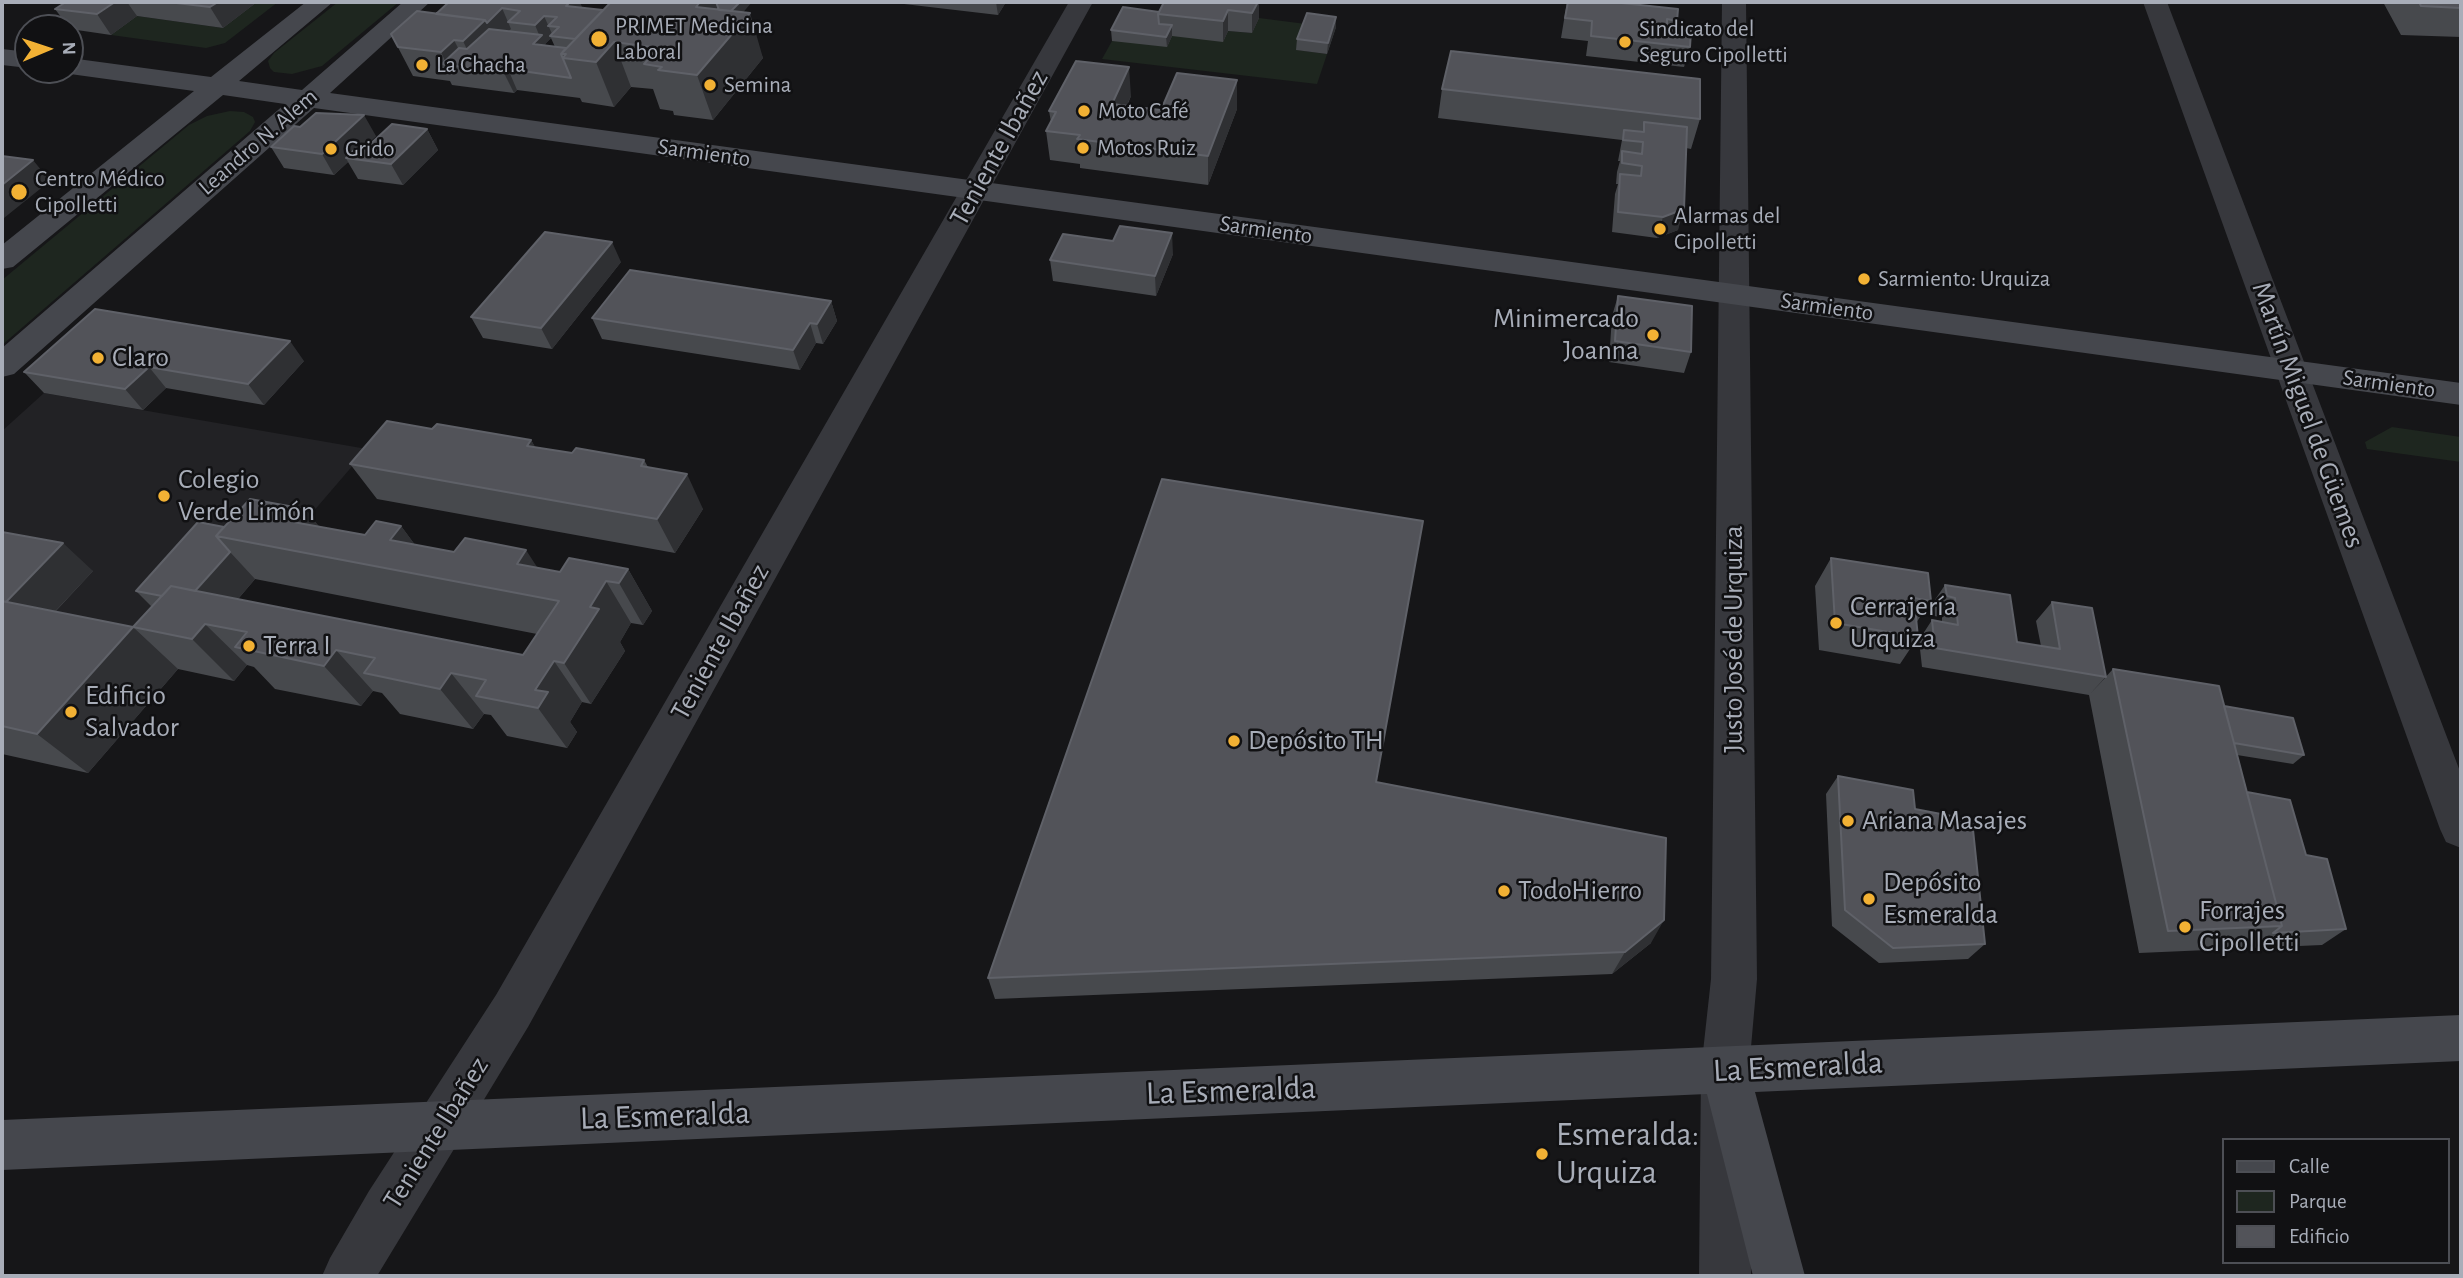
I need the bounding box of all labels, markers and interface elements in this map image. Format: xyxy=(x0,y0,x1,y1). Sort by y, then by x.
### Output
place label: PRIMET Medicina Laboral xyxy=(615,12,773,66)
north arrow xyxy=(14,14,84,84)
place label: Sindicato del Seguro Cipolletti xyxy=(1639,15,1788,69)
marker: PRIMET Medicina Laboral xyxy=(589,29,609,49)
marker: Sindicato del Seguro Cipolletti xyxy=(1617,34,1633,50)
text: N xyxy=(59,41,78,55)
place label: La Chacha xyxy=(436,51,526,79)
marker: La Chacha xyxy=(414,57,430,73)
street label: Teniente Ibañez xyxy=(942,64,1056,232)
place label: Semina xyxy=(724,71,791,99)
marker: Semina xyxy=(702,77,718,93)
street label: Leandro N. Alem xyxy=(193,83,323,201)
place label: Moto Café xyxy=(1098,97,1189,125)
marker: Moto Café xyxy=(1076,103,1092,119)
street label: Sarmiento xyxy=(656,133,752,173)
place label: Motos Ruiz xyxy=(1097,134,1196,162)
place label: Grido xyxy=(345,135,395,163)
marker: Motos Ruiz xyxy=(1075,140,1091,156)
marker: Grido xyxy=(323,141,339,157)
place label: Centro Médico Cipolletti xyxy=(35,165,165,219)
marker: Centro Médico Cipolletti xyxy=(9,182,29,202)
place label: Alarmas del Cipolletti xyxy=(1674,202,1780,256)
street label: Sarmiento xyxy=(1218,210,1314,250)
marker: Alarmas del Cipolletti xyxy=(1652,221,1668,237)
place label: Sarmiento: Urquiza xyxy=(1878,265,2050,293)
marker: Sarmiento: Urquiza xyxy=(1856,271,1872,287)
street label: Martín Miguel de Güemes xyxy=(2244,277,2372,553)
street label: Sarmiento xyxy=(1779,287,1875,327)
place label: Minimercado Joanna xyxy=(1493,302,1639,368)
marker: Minimercado Joanna xyxy=(1645,327,1661,343)
place label: Claro xyxy=(112,341,169,375)
marker: Claro xyxy=(90,350,106,366)
street label: Sarmiento xyxy=(2341,364,2437,404)
place label: Colegio Verde Limón xyxy=(178,463,315,529)
marker: Colegio Verde Limón xyxy=(156,488,172,504)
street label: Justo José de Urquiza xyxy=(1717,525,1751,753)
street label: Teniente Ibañez xyxy=(663,558,777,726)
place label: Cerrajería Urquiza xyxy=(1850,590,1957,656)
marker: Cerrajería Urquiza xyxy=(1828,615,1844,631)
place label: Terra I xyxy=(263,629,331,663)
marker: Terra I xyxy=(241,638,257,654)
place label: Edificio Salvador xyxy=(85,679,179,745)
marker: Edificio Salvador xyxy=(63,704,79,720)
place label: Depósito TH xyxy=(1248,724,1384,758)
marker: Depósito TH xyxy=(1226,733,1242,749)
place label: Ariana Masajes xyxy=(1862,804,2027,838)
marker: Ariana Masajes xyxy=(1840,813,1856,829)
place label: Depósito Esmeralda xyxy=(1883,866,1998,932)
place label: TodoHierro xyxy=(1518,874,1642,908)
marker: TodoHierro xyxy=(1496,883,1512,899)
marker: Depósito Esmeralda xyxy=(1861,891,1877,907)
place label: Forrajes Cipolletti xyxy=(2199,894,2300,960)
marker: Forrajes Cipolletti xyxy=(2177,919,2193,935)
street label: La Esmeralda xyxy=(1712,1043,1884,1091)
street label: Teniente Ibañez xyxy=(376,1051,496,1215)
street label: La Esmeralda xyxy=(1145,1068,1317,1114)
street label: La Esmeralda xyxy=(579,1093,751,1139)
place label: Esmeralda: Urquiza xyxy=(1556,1115,1699,1193)
legend xyxy=(2222,1138,2449,1264)
marker: Esmeralda: Urquiza xyxy=(1534,1146,1550,1162)
text: Calle xyxy=(2289,1156,2330,1177)
text: Parque xyxy=(2289,1191,2347,1212)
text: Edificio xyxy=(2289,1226,2350,1247)

